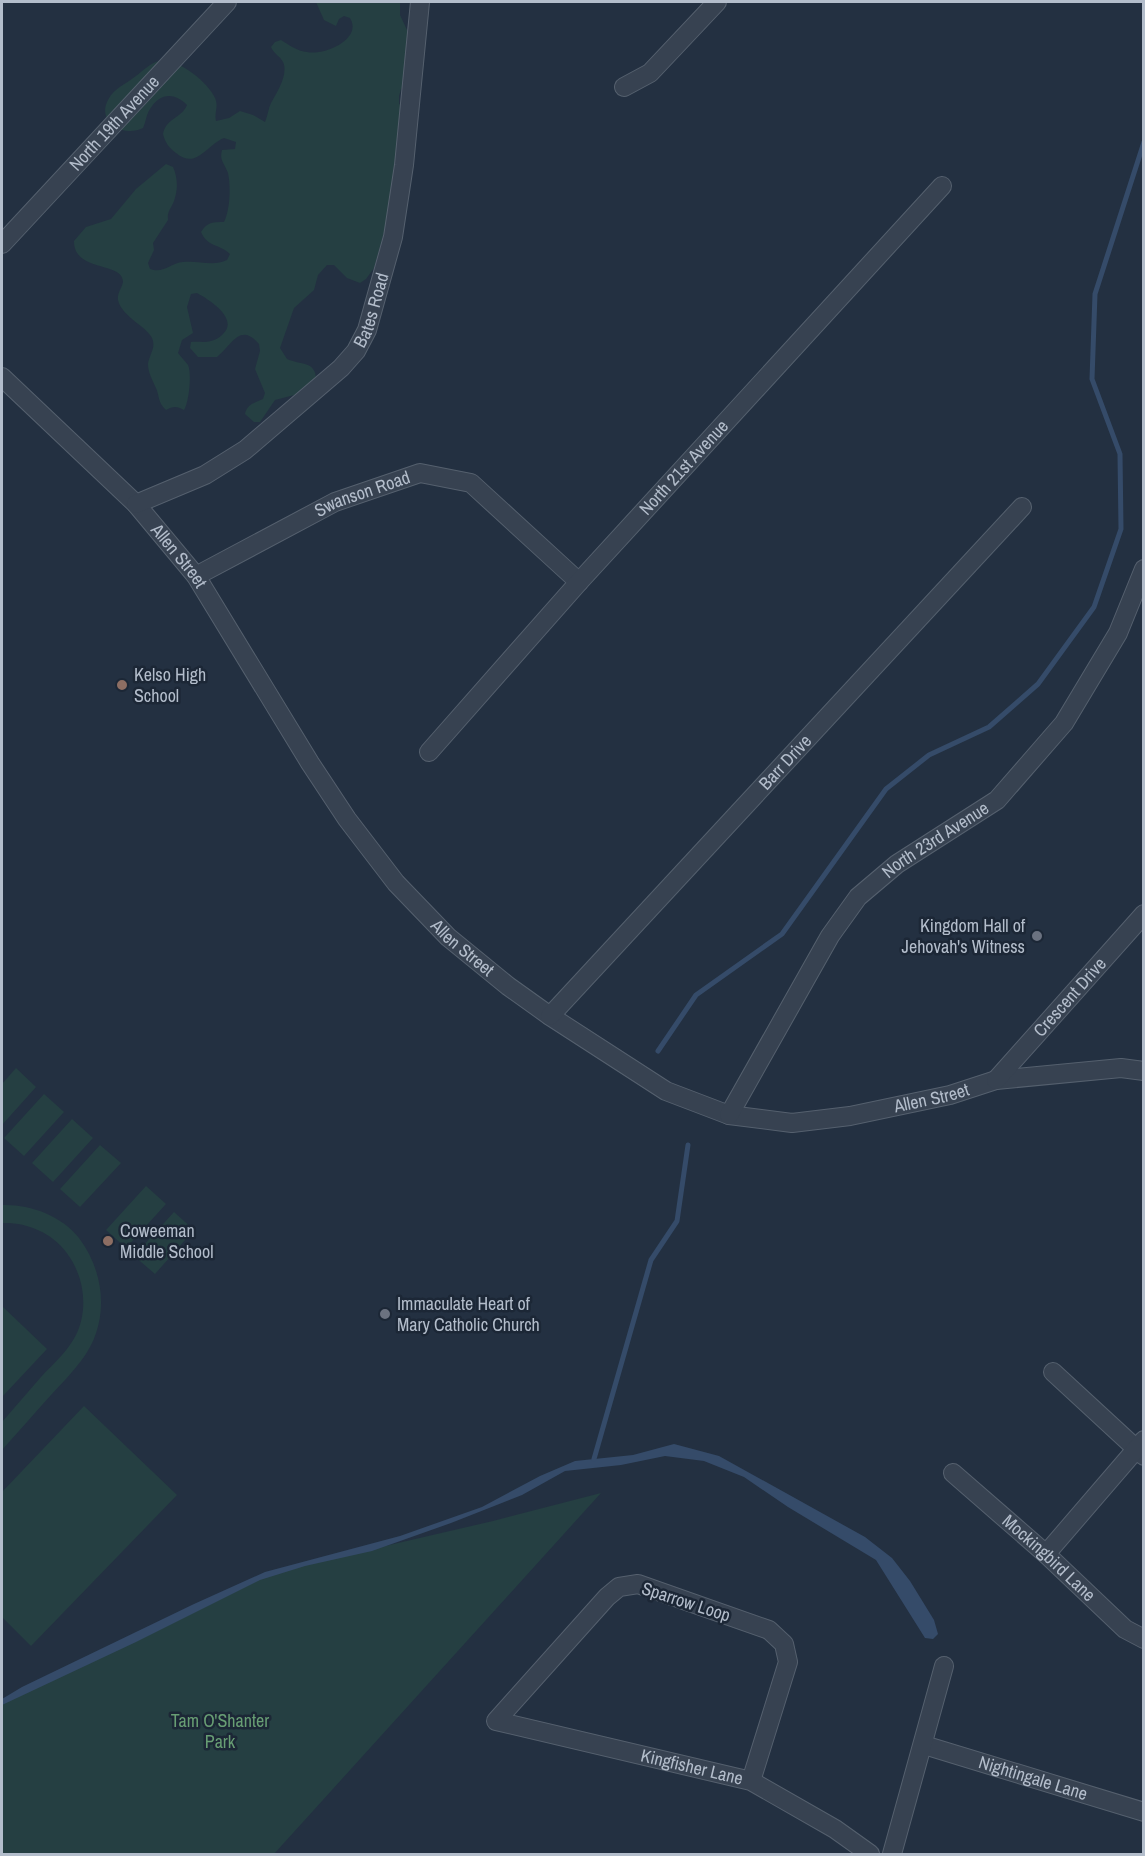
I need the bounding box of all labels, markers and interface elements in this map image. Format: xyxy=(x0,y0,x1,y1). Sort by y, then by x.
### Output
street label: North 19th Avenue xyxy=(63,70,165,176)
street label: Bates Road xyxy=(347,270,394,352)
street label: North 21st Avenue xyxy=(633,414,734,520)
street label: Swanson Road xyxy=(310,464,413,523)
street label: Allen Street xyxy=(145,517,213,592)
place label: Kelso High School xyxy=(134,662,206,708)
marker: Kelso High School xyxy=(115,678,129,692)
street label: Barr Drive xyxy=(753,729,817,795)
street label: North 23rd Avenue xyxy=(876,795,993,884)
street label: Allen Street xyxy=(425,913,500,982)
place label: Kingdom Hall of Jehovah's Witness xyxy=(902,913,1026,959)
marker: Kingdom Hall of Jehovah's Witness xyxy=(1030,929,1044,943)
street label: Crescent Drive xyxy=(1027,952,1112,1042)
street label: Allen Street xyxy=(891,1077,972,1119)
place label: Coweeman Middle School xyxy=(120,1218,214,1264)
marker: Coweeman Middle School xyxy=(101,1234,115,1248)
place label: Immaculate Heart of Mary Catholic Church xyxy=(397,1291,540,1337)
marker: Immaculate Heart of Mary Catholic Church xyxy=(378,1307,392,1321)
street label: Mockingbird Lane xyxy=(997,1508,1101,1607)
street label: Sparrow Loop xyxy=(639,1575,734,1628)
park label: Tam O'Shanter Park xyxy=(171,1708,269,1754)
street label: Kingfisher Lane xyxy=(638,1743,746,1791)
street label: Nightingale Lane xyxy=(976,1749,1091,1806)

